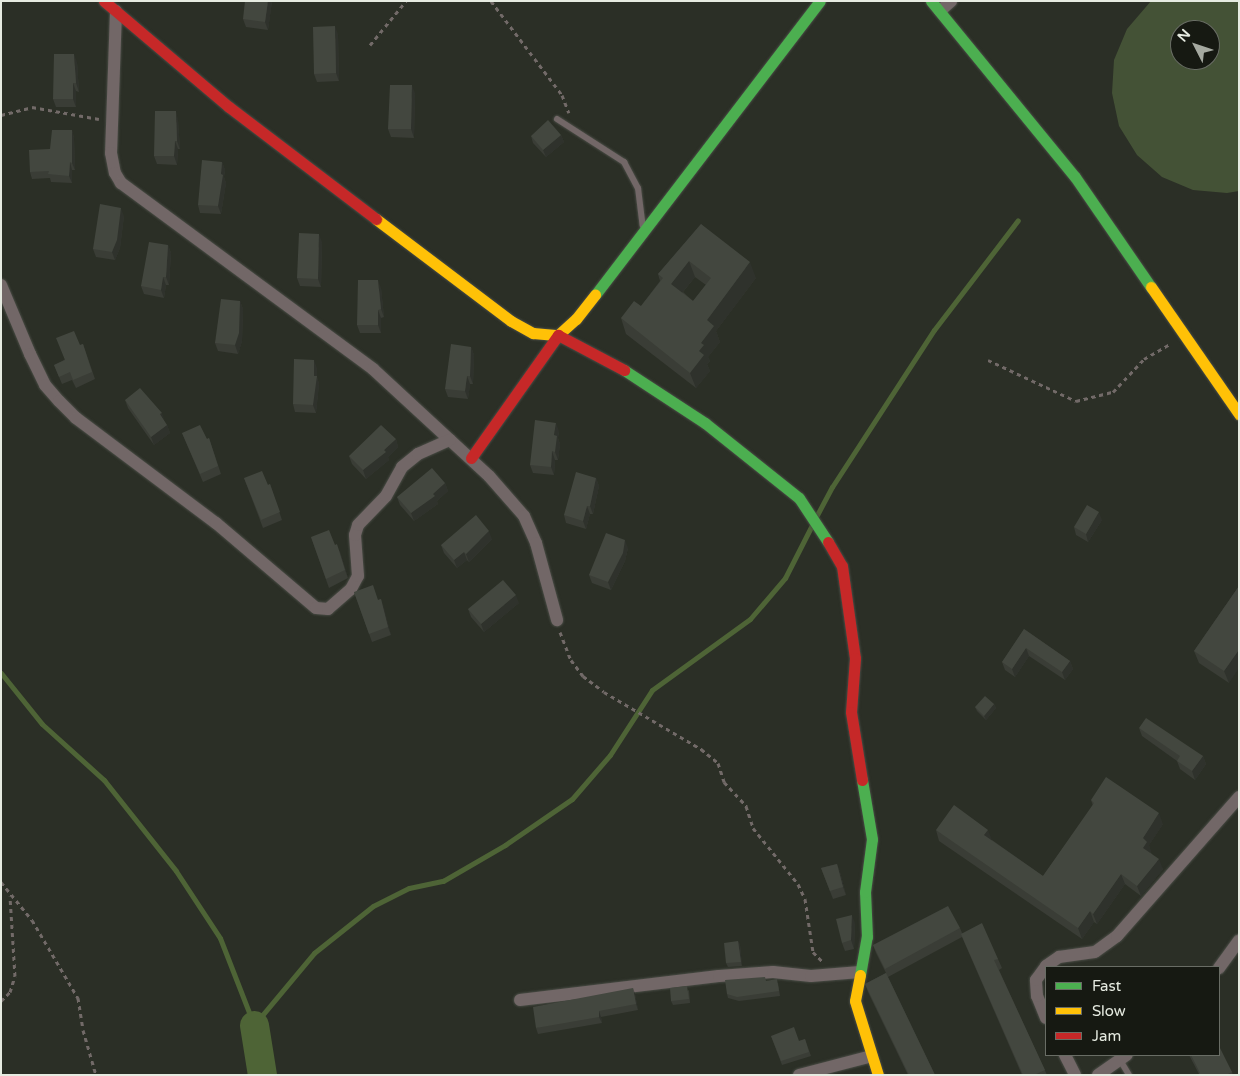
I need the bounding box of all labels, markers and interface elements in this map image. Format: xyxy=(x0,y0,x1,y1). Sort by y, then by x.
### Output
north arrow xyxy=(1170,20,1220,70)
text: N xyxy=(1174,26,1194,45)
legend xyxy=(1045,966,1220,1056)
text: Fast xyxy=(1092,977,1121,995)
text: Slow xyxy=(1092,1002,1126,1020)
text: Jam xyxy=(1092,1027,1121,1045)

